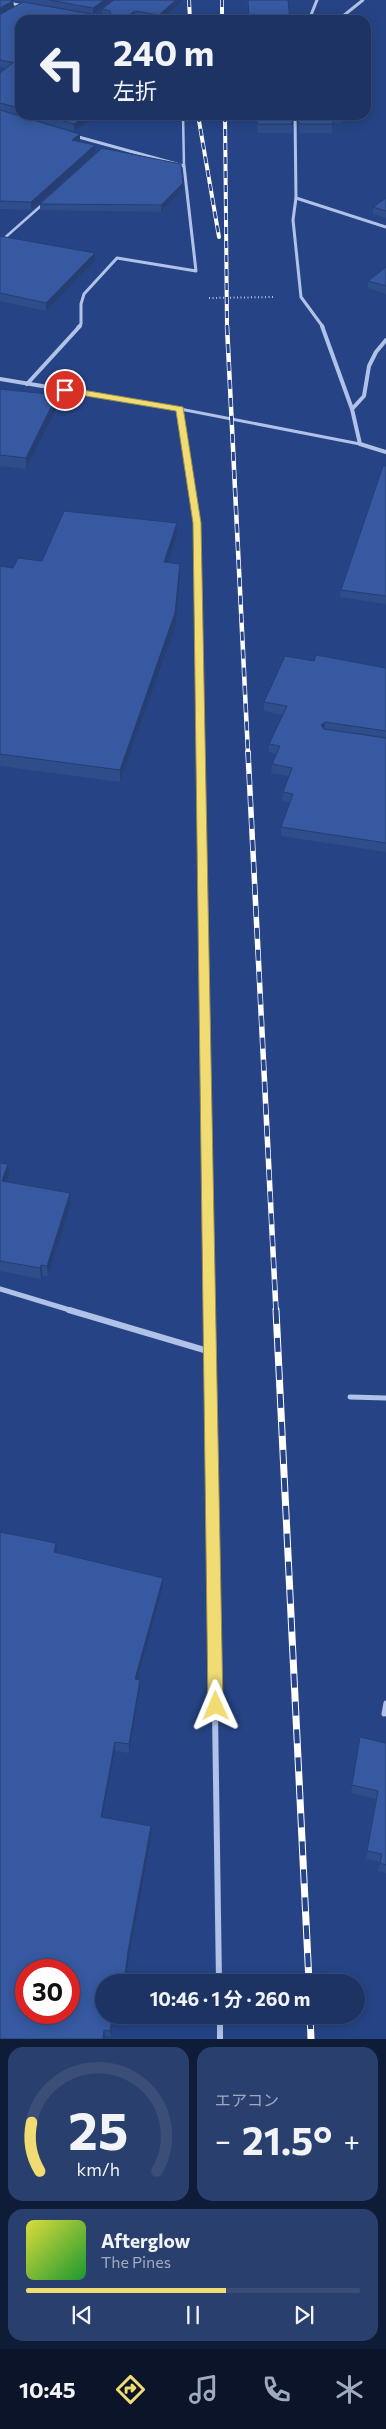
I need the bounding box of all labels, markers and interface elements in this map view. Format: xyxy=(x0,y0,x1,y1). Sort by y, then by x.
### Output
text: 240 m xyxy=(113,30,214,73)
icon: left xyxy=(30,35,95,100)
text: 左折 xyxy=(113,77,157,104)
pin xyxy=(44,369,86,411)
icon: arrive xyxy=(51,376,79,404)
position arrow xyxy=(189,1679,241,1731)
speed limit sign: 30 xyxy=(15,1959,80,2024)
text: 10:46 · 1 分 · 260 m xyxy=(150,1987,310,2010)
text: エアコン xyxy=(215,2090,279,2109)
text: 25 xyxy=(69,2097,128,2161)
text: 21.5° xyxy=(242,2116,332,2163)
text: − xyxy=(215,2123,231,2157)
text: + xyxy=(344,2123,360,2157)
text: km/h xyxy=(77,2158,120,2180)
text: Afterglow xyxy=(101,2229,190,2252)
text: The Pines xyxy=(101,2252,171,2271)
icon: previous xyxy=(68,2301,96,2329)
icon: pause xyxy=(179,2301,207,2329)
icon: next xyxy=(290,2301,318,2329)
icon: directions xyxy=(113,2372,148,2407)
icon: music xyxy=(186,2372,221,2407)
icon: phone xyxy=(259,2372,294,2407)
icon: climate xyxy=(332,2372,367,2407)
text: 10:45 xyxy=(19,2376,76,2403)

